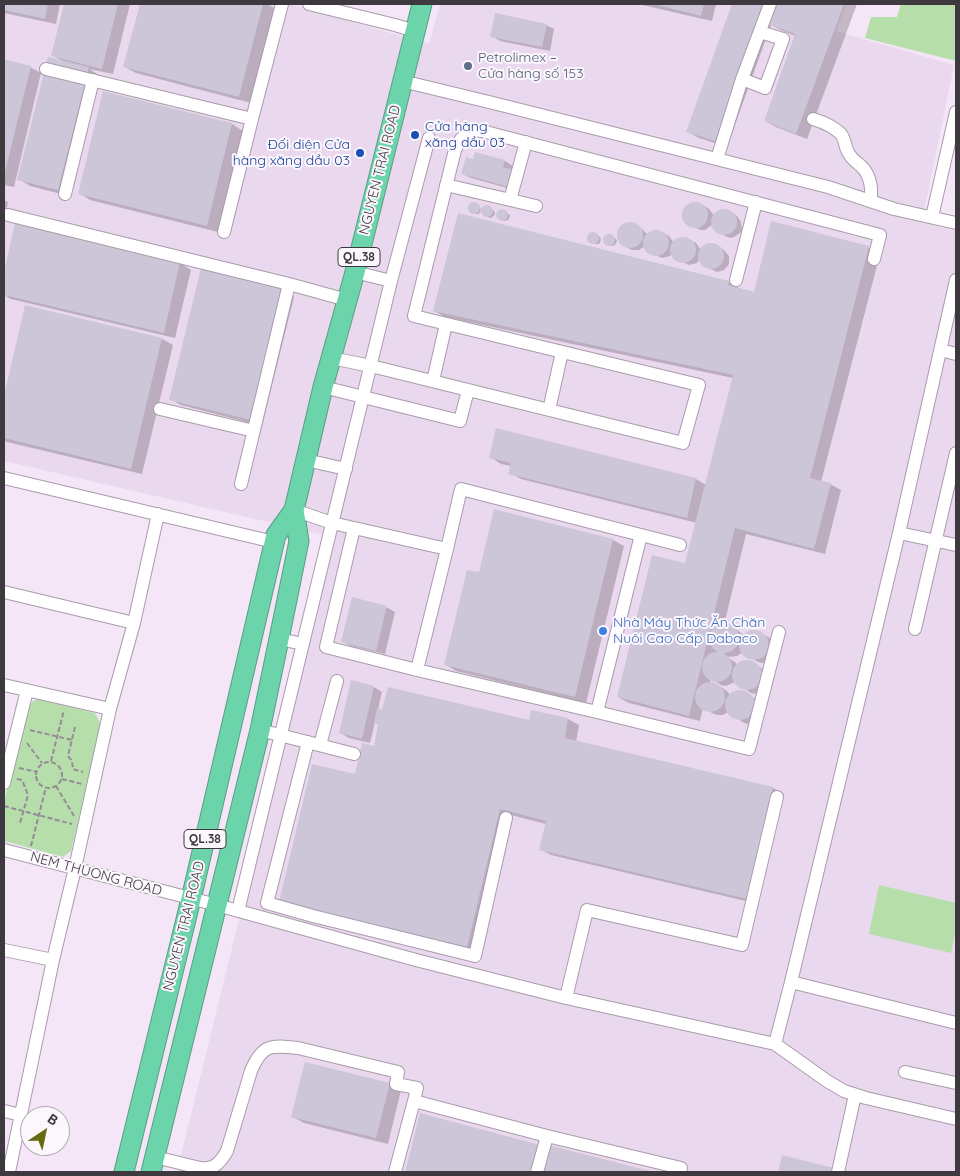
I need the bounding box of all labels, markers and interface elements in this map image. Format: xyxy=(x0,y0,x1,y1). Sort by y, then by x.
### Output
place label: Petrolimex – Cửa hàng số 153 xyxy=(478,50,583,82)
marker: Petrolimex – Cửa hàng số 153 xyxy=(462,60,474,72)
street label: NGUYEN TRAI ROAD xyxy=(356,104,404,236)
place label: Cửa hàng xăng dầu 03 xyxy=(425,119,505,152)
marker: Cửa hàng xăng dầu 03 xyxy=(409,129,421,141)
place label: Đối diện Cửa hàng xăng dầu 03 xyxy=(233,137,350,170)
marker: Đối diện Cửa hàng xăng dầu 03 xyxy=(354,147,366,159)
road number: QL.38 xyxy=(338,248,380,266)
place label: Nhà Máy Thức Ăn Chăn Nuôi Cao Cấp Dabaco xyxy=(613,615,765,648)
marker: Nhà Máy Thức Ăn Chăn Nuôi Cao Cấp Dabaco xyxy=(597,625,609,637)
road number: QL.38 xyxy=(184,830,226,849)
street label: NEM THUONG ROAD xyxy=(28,848,164,900)
street label: NGUYEN TRAI ROAD xyxy=(160,860,208,992)
north arrow xyxy=(20,1106,70,1156)
text: B xyxy=(44,1109,62,1129)

